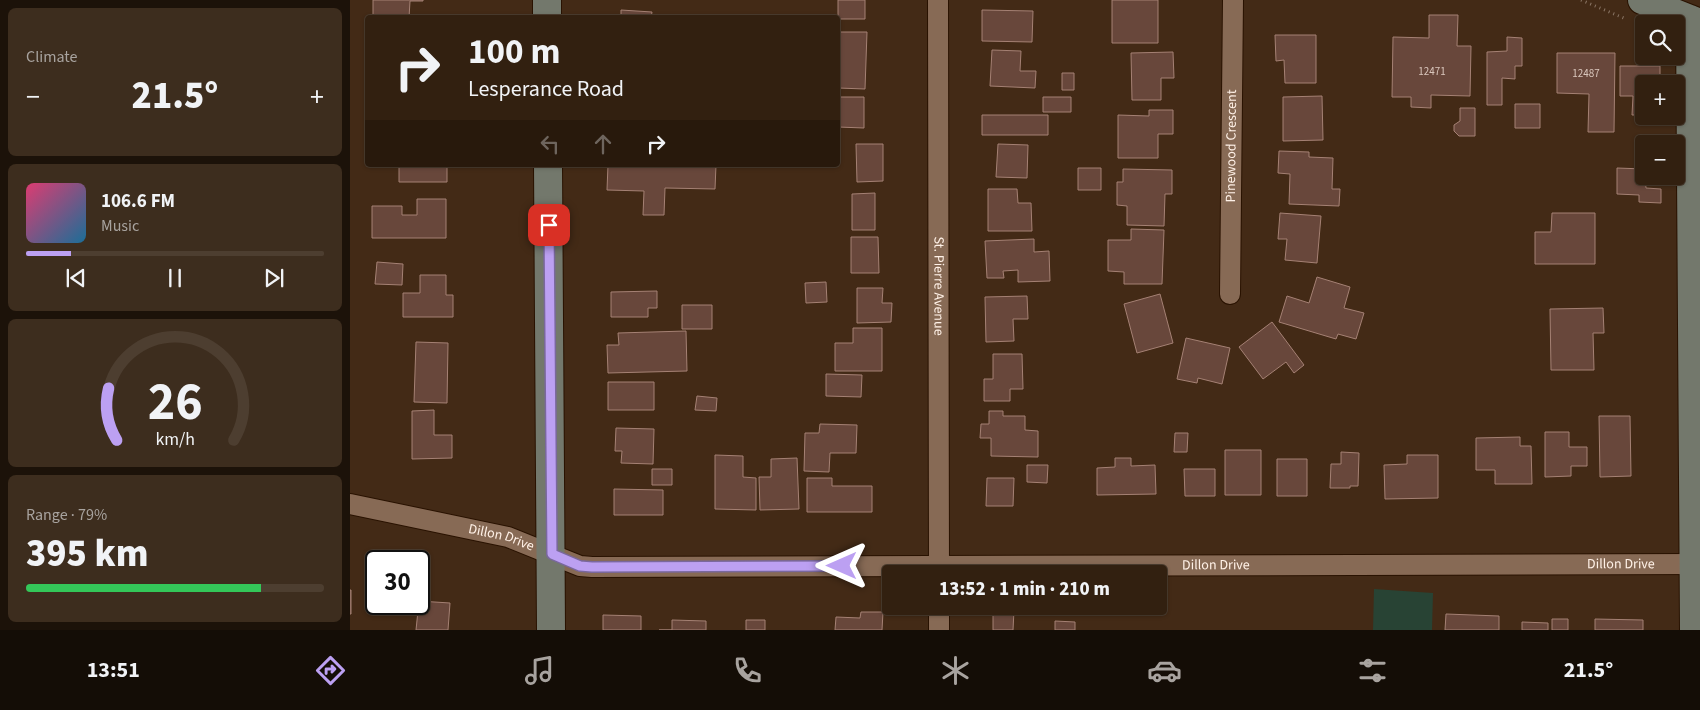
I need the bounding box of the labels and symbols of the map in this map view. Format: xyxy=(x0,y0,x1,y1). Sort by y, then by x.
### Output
house number: 12471 xyxy=(1418,64,1446,79)
house number: 12487 xyxy=(1572,66,1600,81)
street label: Pinewood Crescent xyxy=(1221,89,1242,203)
pin xyxy=(528,204,570,246)
street label: St. Pierre Avenue xyxy=(928,236,949,336)
street label: Dillon Drive xyxy=(467,519,537,557)
position arrow xyxy=(815,539,867,591)
speed limit sign: 30 xyxy=(365,550,430,615)
street label: Dillon Drive xyxy=(1587,554,1655,574)
street label: Dillon Drive xyxy=(1182,555,1250,575)

